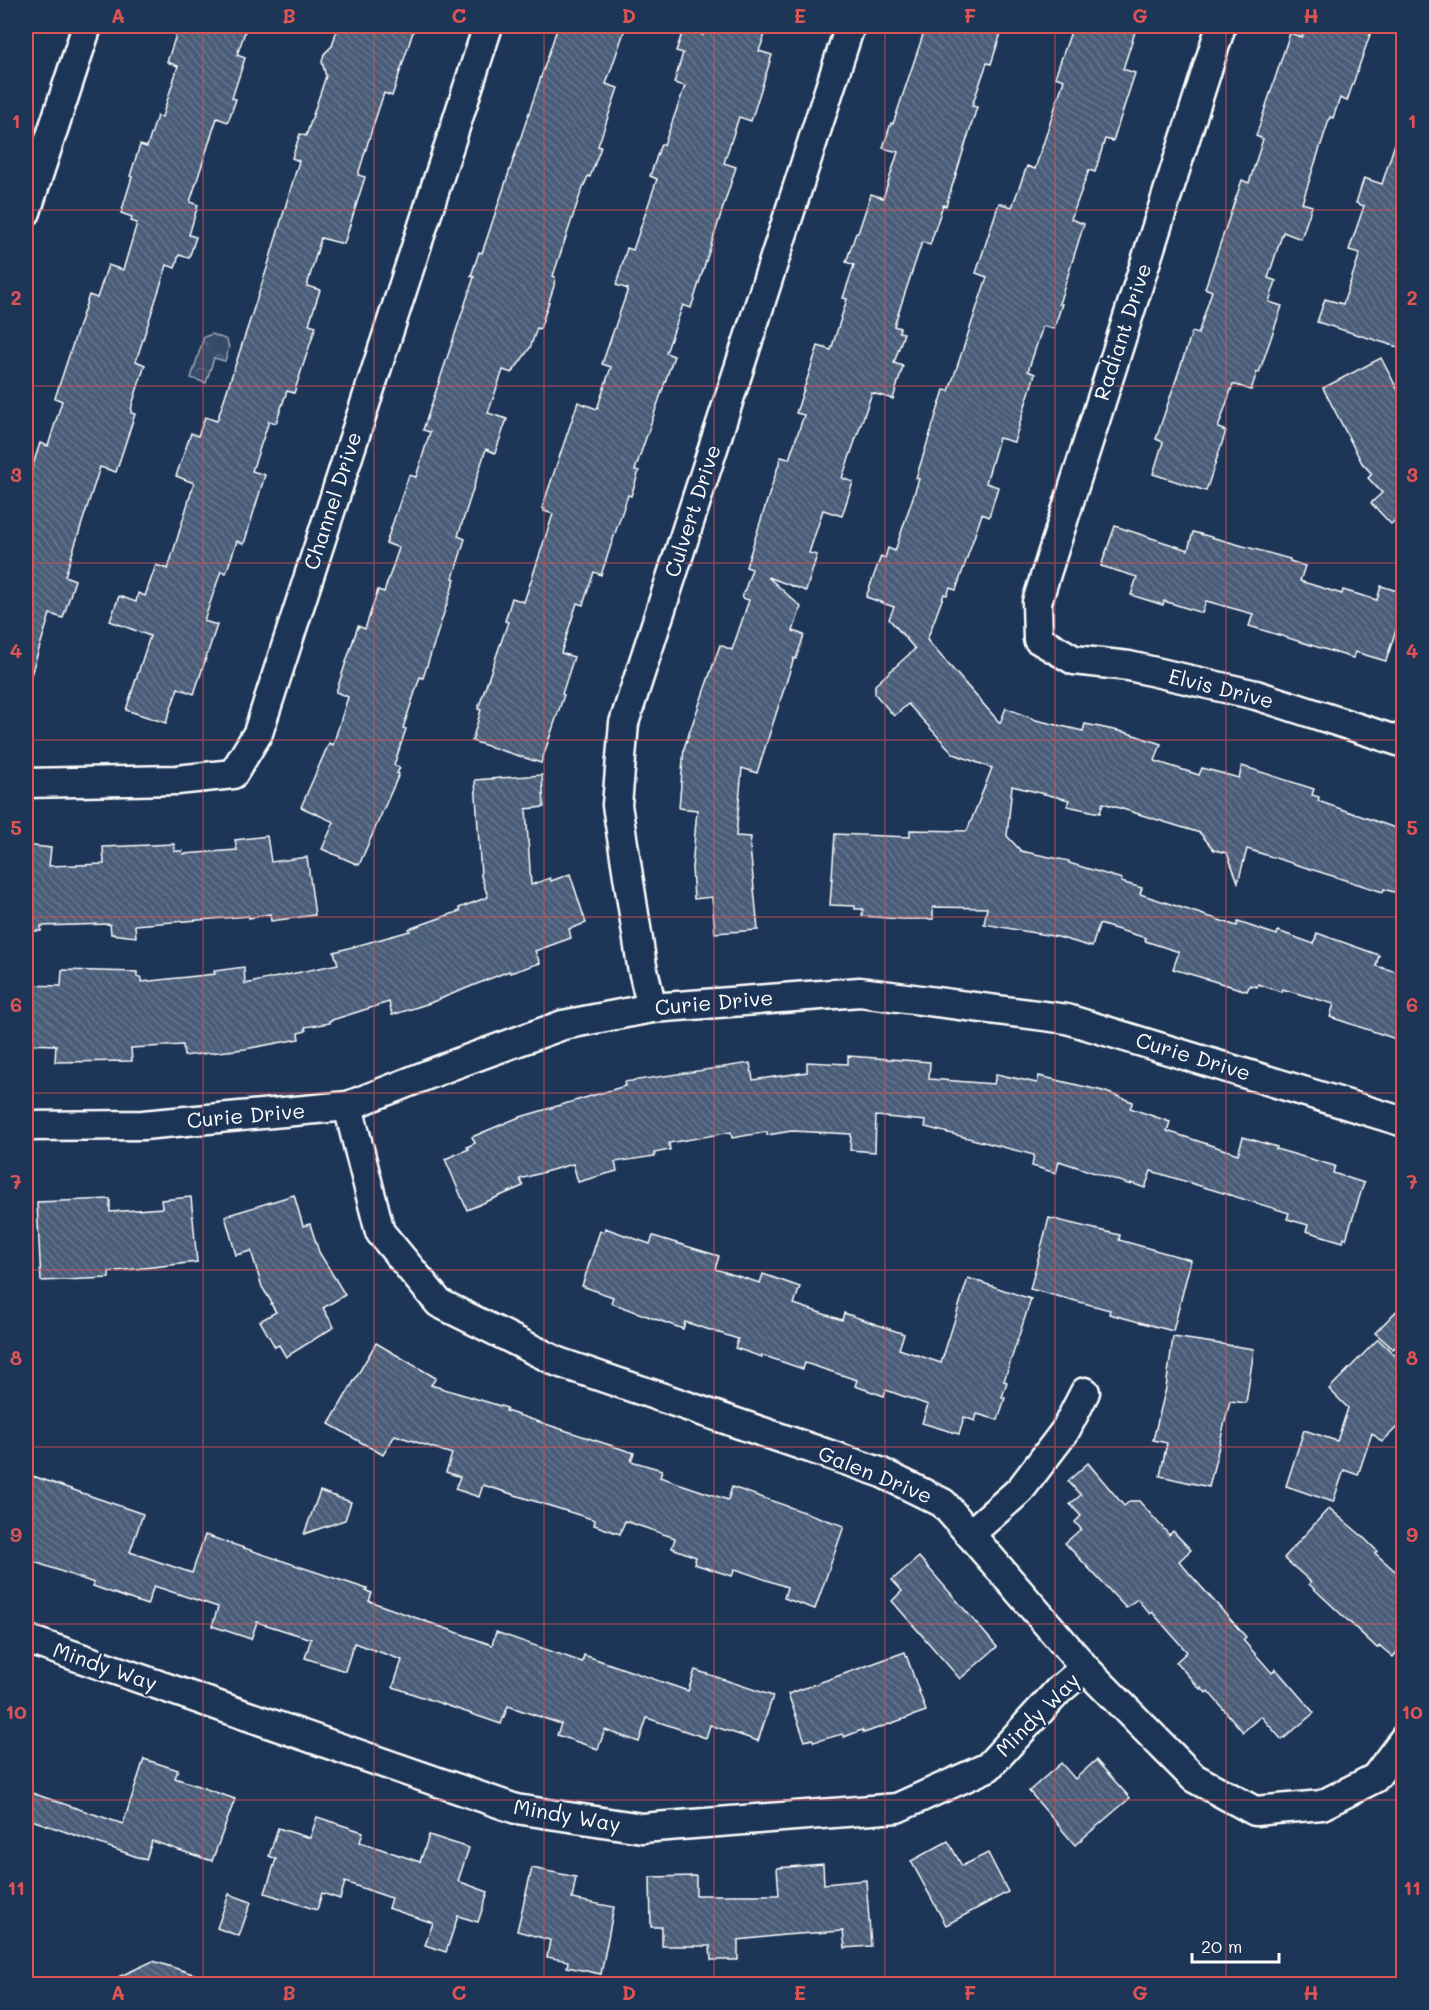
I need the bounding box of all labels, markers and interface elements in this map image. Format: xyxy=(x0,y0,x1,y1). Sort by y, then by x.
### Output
text: A xyxy=(111,2,125,28)
text: B xyxy=(282,2,296,28)
text: C xyxy=(452,2,467,28)
text: D xyxy=(622,2,636,28)
text: E xyxy=(794,2,806,28)
text: F xyxy=(964,2,977,28)
text: G xyxy=(1132,2,1148,28)
text: H xyxy=(1303,2,1319,28)
text: 1 xyxy=(12,107,20,133)
text: 1 xyxy=(1408,107,1416,133)
street label: Radiant Drive xyxy=(1087,260,1156,403)
text: 2 xyxy=(10,284,22,310)
text: 2 xyxy=(1406,284,1418,310)
street label: Channel Drive xyxy=(297,428,367,573)
street label: Culvert Drive xyxy=(657,441,726,580)
text: 3 xyxy=(10,461,22,487)
text: 3 xyxy=(1406,461,1418,487)
text: 4 xyxy=(10,637,23,663)
text: 4 xyxy=(1406,637,1419,663)
street label: Elvis Drive xyxy=(1166,661,1277,714)
text: 5 xyxy=(10,814,22,840)
text: 5 xyxy=(1406,814,1418,840)
street label: Curie Drive xyxy=(654,983,774,1020)
text: 6 xyxy=(10,991,22,1017)
text: 6 xyxy=(1406,991,1418,1017)
street label: Curie Drive xyxy=(1133,1025,1254,1086)
street label: Curie Drive xyxy=(186,1096,306,1133)
text: 7 xyxy=(10,1168,22,1194)
text: 7 xyxy=(1406,1168,1418,1194)
text: 8 xyxy=(10,1344,22,1370)
text: 8 xyxy=(1406,1344,1418,1370)
street label: Galen Drive xyxy=(815,1438,937,1509)
text: 9 xyxy=(10,1521,22,1547)
text: 9 xyxy=(1406,1521,1418,1547)
street label: Mindy Way xyxy=(50,1635,161,1696)
street label: Mindy Way xyxy=(989,1666,1085,1762)
text: 10 xyxy=(5,1698,27,1724)
text: 10 xyxy=(1401,1698,1423,1724)
street label: Mindy Way xyxy=(512,1792,623,1837)
text: 11 xyxy=(7,1874,25,1900)
text: 11 xyxy=(1403,1874,1421,1900)
scale bar xyxy=(1192,1926,1279,1964)
text: 20 m xyxy=(1201,1934,1242,1958)
text: A xyxy=(111,1979,125,2005)
text: B xyxy=(282,1979,296,2005)
text: C xyxy=(452,1979,467,2005)
text: D xyxy=(622,1979,636,2005)
text: E xyxy=(794,1979,806,2005)
text: F xyxy=(964,1979,977,2005)
text: G xyxy=(1132,1979,1148,2005)
text: H xyxy=(1303,1979,1319,2005)

